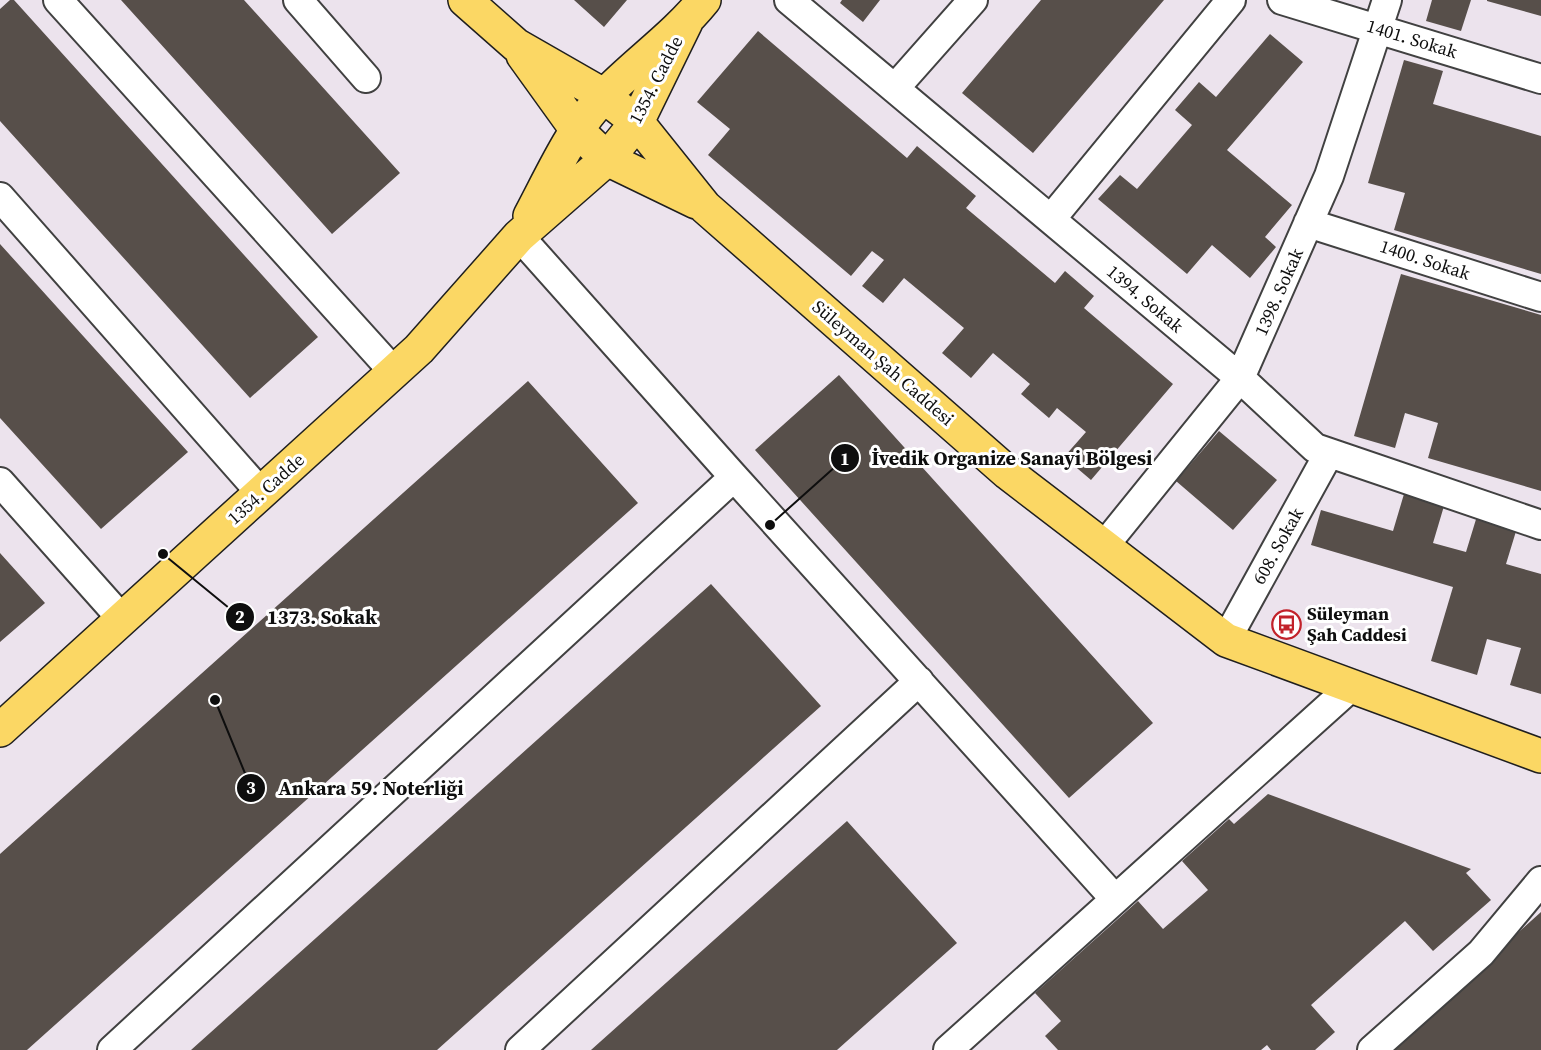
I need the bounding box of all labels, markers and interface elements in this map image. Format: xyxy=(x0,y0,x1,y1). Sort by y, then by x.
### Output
street label: 1401. Sokak xyxy=(1364,13,1461,64)
street label: 1354. Cadde xyxy=(623,31,688,128)
street label: 1400. Sokak xyxy=(1377,233,1474,286)
street label: 1398. Sokak xyxy=(1248,244,1309,340)
street label: 1394. Sokak xyxy=(1102,259,1189,338)
street label: Süleyman Şah Caddesi xyxy=(807,294,960,431)
callout: İvedik Organize Sanayi Bölgesi xyxy=(830,439,1164,477)
text: İvedik Organize Sanayi Bölgesi xyxy=(872,444,1152,472)
text: 1 xyxy=(840,446,850,471)
street label: 1354. Cadde xyxy=(222,447,310,530)
street label: 608. Sokak xyxy=(1246,503,1309,589)
callout: 1373. Sokak xyxy=(225,598,389,636)
place label: Süleyman Şah Caddesi xyxy=(1307,601,1407,647)
text: 1373. Sokak xyxy=(267,603,377,631)
text: 2 xyxy=(235,604,245,629)
bus stop icon: Süleyman Şah Caddesi xyxy=(1270,608,1302,640)
callout: Ankara 59. Noterliği xyxy=(236,769,475,807)
text: Ankara 59. Noterliği xyxy=(278,774,464,802)
text: 3 xyxy=(246,775,256,800)

